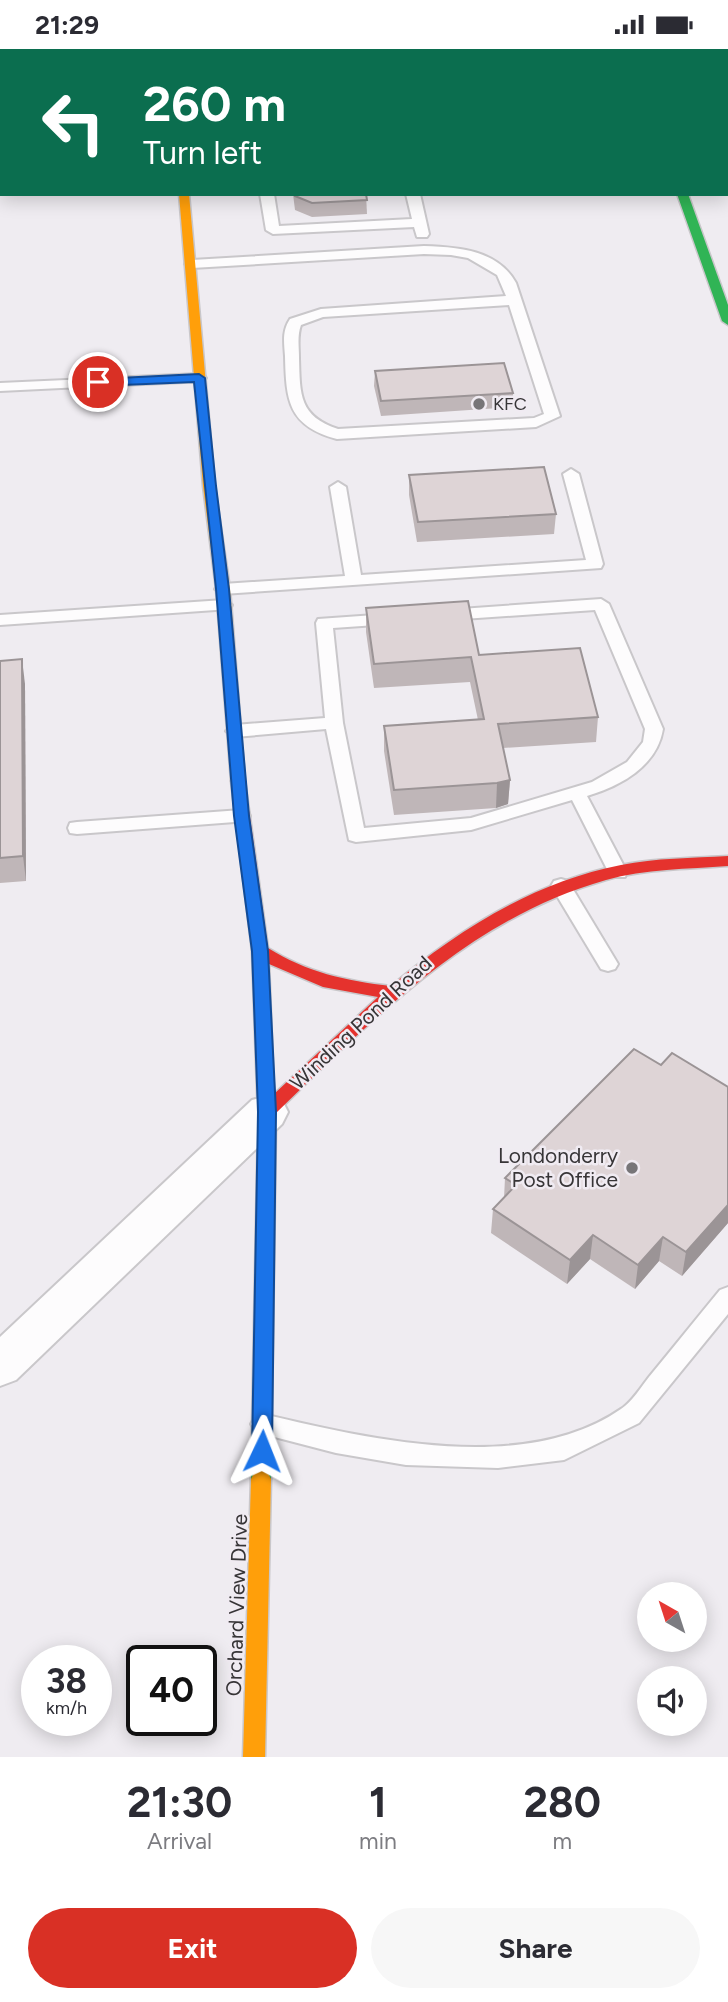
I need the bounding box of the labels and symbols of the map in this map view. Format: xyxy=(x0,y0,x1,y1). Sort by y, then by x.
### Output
pin xyxy=(68,352,128,412)
place label: KFC xyxy=(493,393,527,415)
marker: KFC xyxy=(471,396,487,412)
street label: Winding Pond Road xyxy=(285,950,437,1095)
place label: Londonderry Post Office xyxy=(498,1143,618,1192)
marker: Londonderry Post Office xyxy=(624,1160,640,1176)
position arrow xyxy=(225,1414,299,1488)
street label: Orchard View Drive xyxy=(221,1513,252,1697)
north arrow xyxy=(637,1582,707,1652)
speed limit sign: 40 xyxy=(126,1645,217,1736)

